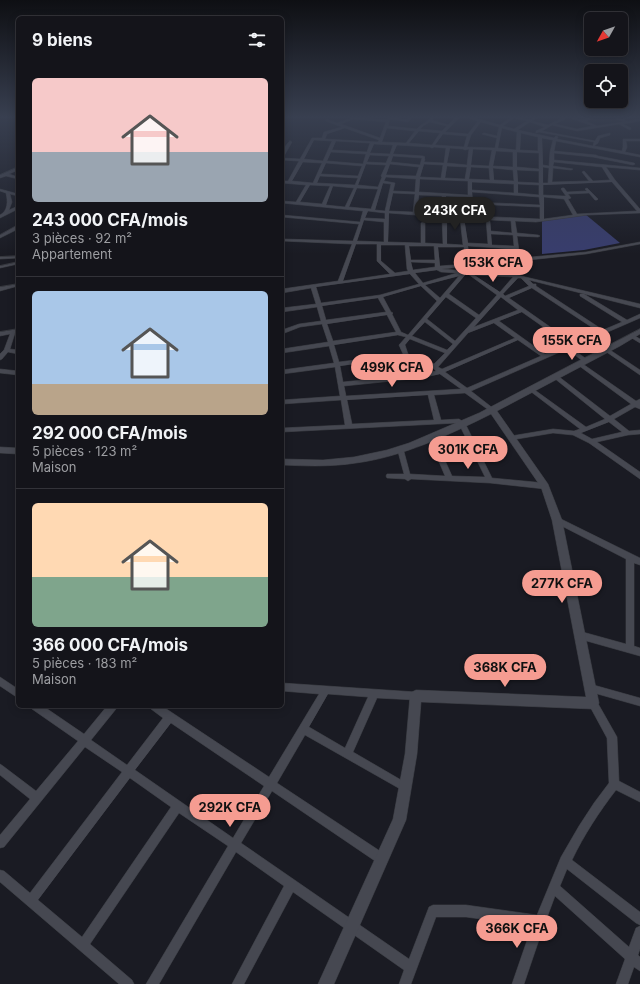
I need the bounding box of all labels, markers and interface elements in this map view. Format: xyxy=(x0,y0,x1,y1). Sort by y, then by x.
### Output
north arrow xyxy=(584,12,628,56)
map controls xyxy=(584,12,628,108)
icon: filters xyxy=(246,29,268,51)
text: 9 biens xyxy=(32,30,93,50)
button: locate xyxy=(584,64,628,108)
icon: home xyxy=(114,104,186,176)
pin: 243K CFA xyxy=(414,197,496,231)
text: 243K CFA xyxy=(423,202,487,218)
text: 243 000 CFA/mois xyxy=(32,210,188,230)
text: 3 pièces · 92 m² xyxy=(32,230,132,246)
text: Appartement xyxy=(32,246,112,262)
pin: 153K CFA xyxy=(452,249,534,283)
text: 153K CFA xyxy=(463,254,523,270)
icon: home xyxy=(114,317,186,389)
pin: 155K CFA xyxy=(531,327,613,361)
text: 155K CFA xyxy=(542,332,602,348)
pin: 499K CFA xyxy=(351,354,433,388)
text: 499K CFA xyxy=(360,359,424,375)
text: 292 000 CFA/mois xyxy=(32,423,187,443)
pin: 301K CFA xyxy=(427,436,509,470)
text: 301K CFA xyxy=(438,441,498,457)
text: 5 pièces · 123 m² xyxy=(32,443,137,459)
text: Maison xyxy=(32,459,77,475)
icon: home xyxy=(114,529,186,601)
pin: 277K CFA xyxy=(521,570,603,604)
text: 277K CFA xyxy=(531,575,593,591)
text: 366 000 CFA/mois xyxy=(32,635,188,655)
pin: 368K CFA xyxy=(464,654,546,688)
text: 5 pièces · 183 m² xyxy=(32,655,137,671)
text: 368K CFA xyxy=(473,659,537,675)
text: Maison xyxy=(32,671,77,687)
pin: 292K CFA xyxy=(189,794,271,828)
text: 292K CFA xyxy=(198,799,262,815)
pin: 366K CFA xyxy=(476,915,558,949)
text: 366K CFA xyxy=(485,920,549,936)

